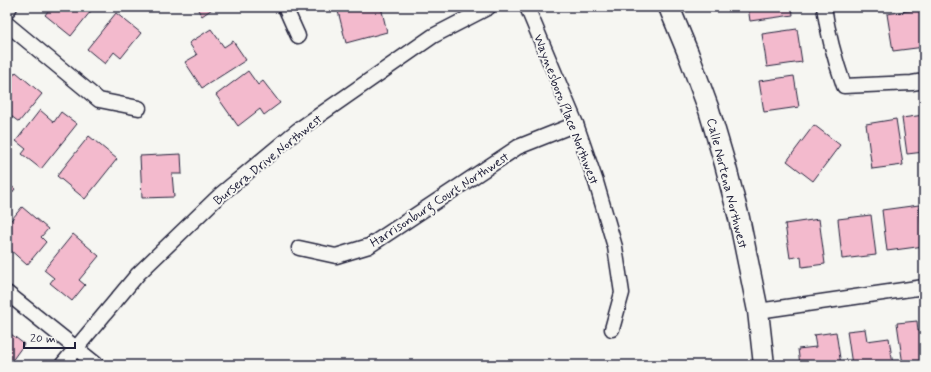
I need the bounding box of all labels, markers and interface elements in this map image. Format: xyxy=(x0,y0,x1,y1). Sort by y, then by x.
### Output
street label: Waynesboro Place Northwest xyxy=(529,32,602,187)
street label: Bursera Drive Northwest xyxy=(210,111,326,209)
street label: Calle Nortena Northwest xyxy=(702,116,751,250)
street label: Harrisonburg Court Northwest xyxy=(367,149,514,253)
scale bar xyxy=(24,324,75,350)
text: 20 m xyxy=(30,331,56,347)

